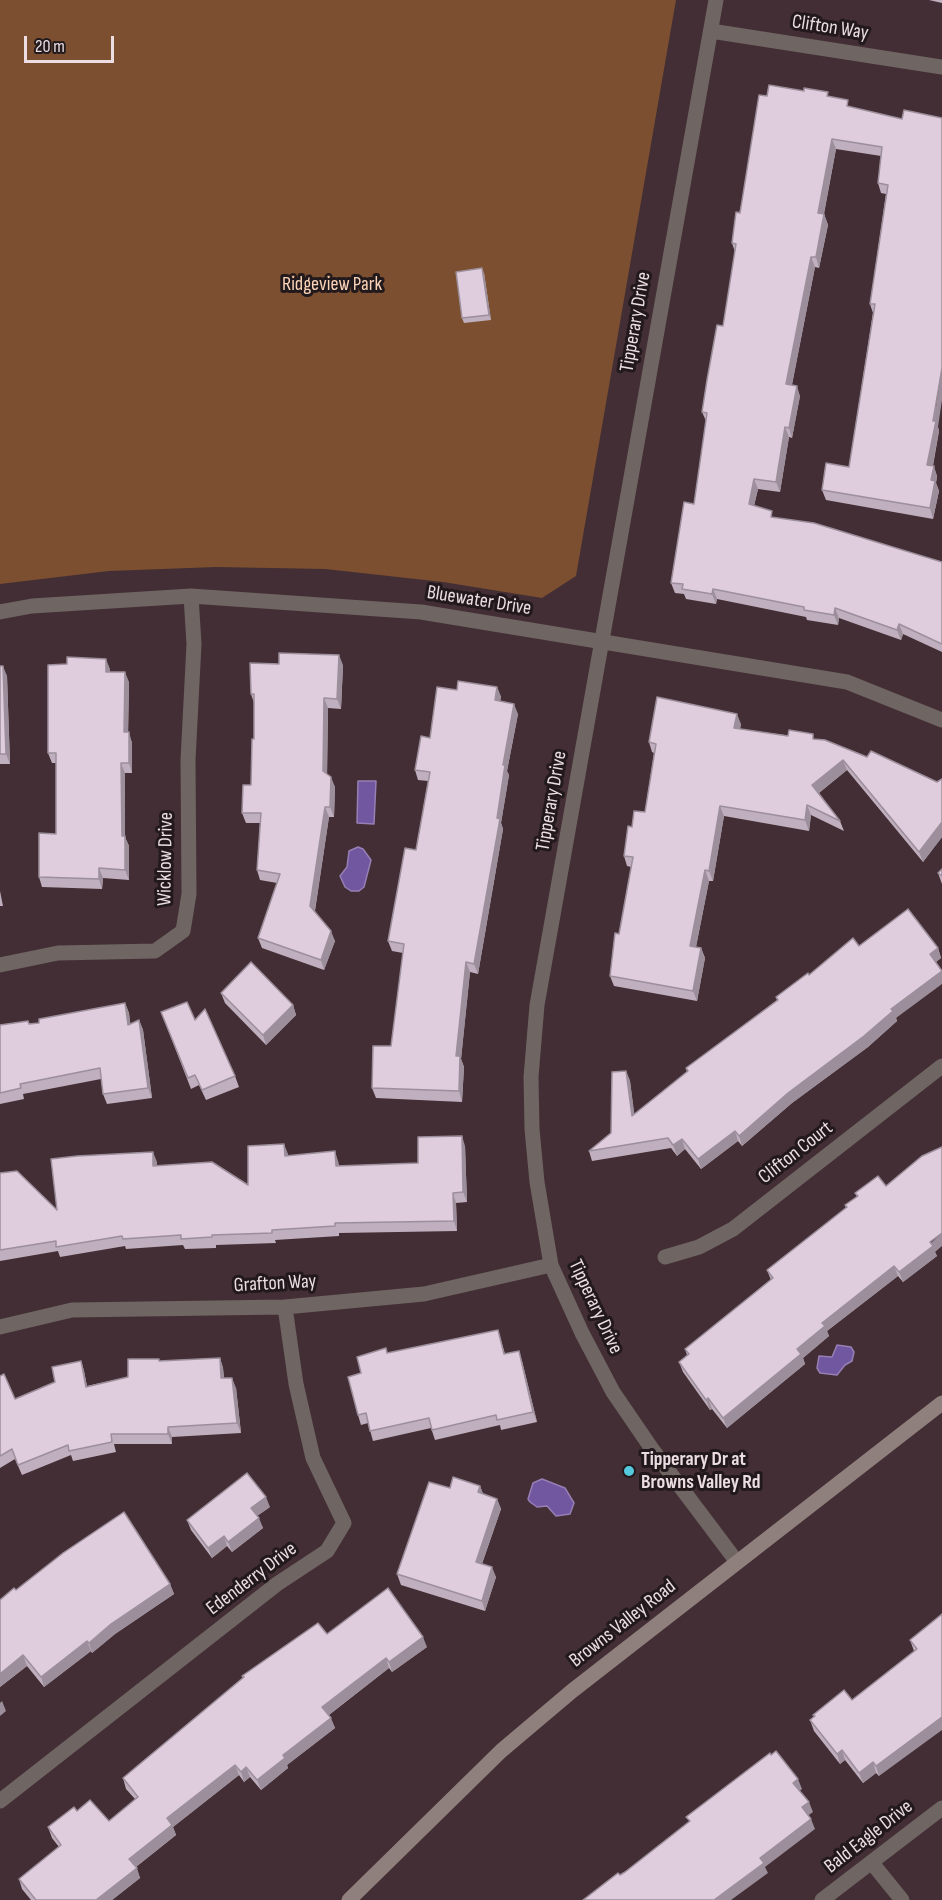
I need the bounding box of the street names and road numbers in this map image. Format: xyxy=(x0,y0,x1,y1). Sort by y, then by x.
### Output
street label: Clifton Way xyxy=(790,10,870,46)
street label: Tipperary Drive xyxy=(615,270,657,374)
street label: Bluewater Drive xyxy=(425,581,533,621)
street label: Tipperary Drive xyxy=(531,749,573,853)
street label: Wicklow Drive xyxy=(153,812,179,906)
street label: Clifton Court xyxy=(754,1117,838,1189)
street label: Tipperary Drive xyxy=(563,1256,627,1358)
street label: Grafton Way xyxy=(233,1270,317,1298)
street label: Edenderry Drive xyxy=(202,1537,302,1621)
street label: Browns Valley Road xyxy=(565,1575,681,1673)
street label: Bald Eagle Drive xyxy=(820,1795,918,1879)

